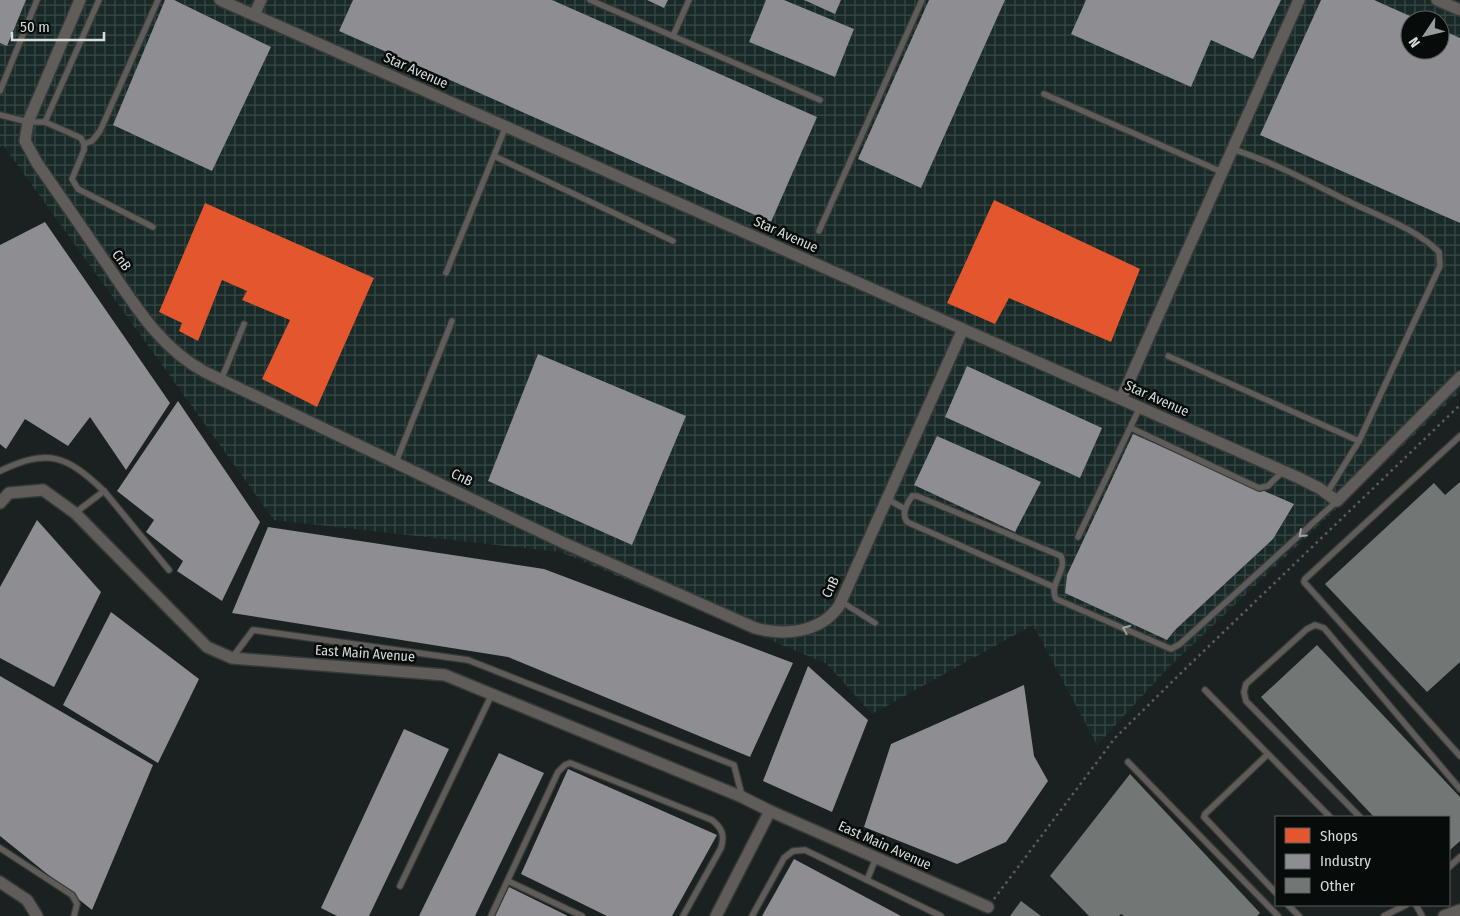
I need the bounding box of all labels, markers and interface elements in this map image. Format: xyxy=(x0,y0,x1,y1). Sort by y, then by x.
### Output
scale bar xyxy=(12,10,105,42)
north arrow xyxy=(1400,10,1450,60)
text: 50 m xyxy=(20,18,50,36)
text: N xyxy=(1405,34,1424,50)
street label: Star Avenue xyxy=(381,49,451,92)
street label: Star Avenue xyxy=(751,213,821,256)
street label: CnB xyxy=(108,246,135,274)
street label: Star Avenue xyxy=(1122,377,1192,420)
street label: CnB xyxy=(448,465,476,490)
one-way arrow xyxy=(1298,528,1307,537)
street label: CnB xyxy=(818,573,843,601)
one-way arrow xyxy=(1122,625,1131,636)
street label: East Main Avenue xyxy=(314,642,416,665)
legend xyxy=(1275,816,1450,906)
street label: East Main Avenue xyxy=(836,817,934,874)
text: Shops xyxy=(1320,827,1358,845)
text: Industry xyxy=(1320,852,1371,870)
text: Other xyxy=(1320,877,1356,895)

